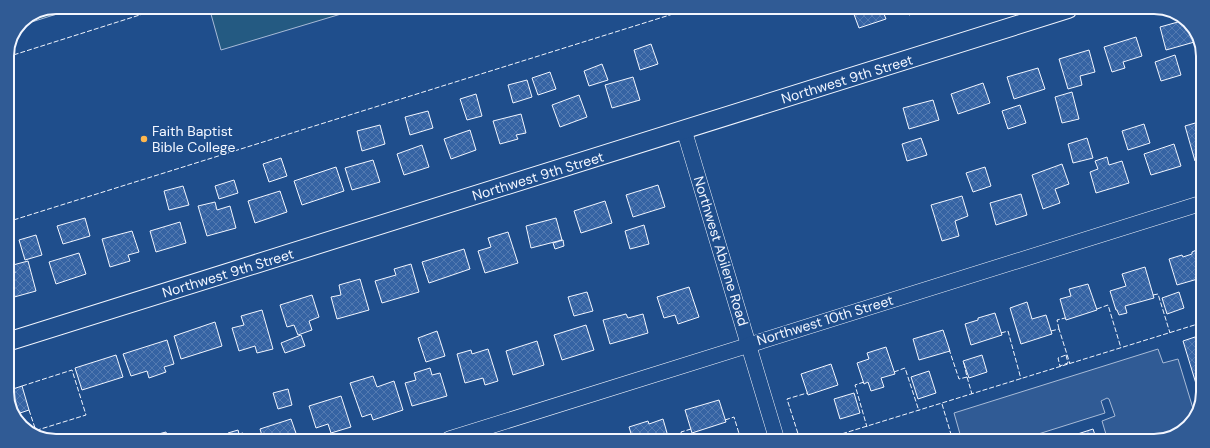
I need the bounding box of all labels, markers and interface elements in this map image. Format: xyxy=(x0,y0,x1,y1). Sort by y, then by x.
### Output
street label: Northwest 9th Street xyxy=(779,50,915,108)
place label: Faith Baptist Bible College xyxy=(152,122,235,156)
marker: Faith Baptist Bible College xyxy=(139,134,149,144)
street label: Northwest 9th Street xyxy=(470,147,606,205)
street label: Northwest Abilene Road xyxy=(690,174,752,328)
street label: Northwest 9th Street xyxy=(160,244,296,302)
street label: Northwest 10th Street xyxy=(755,291,895,349)

